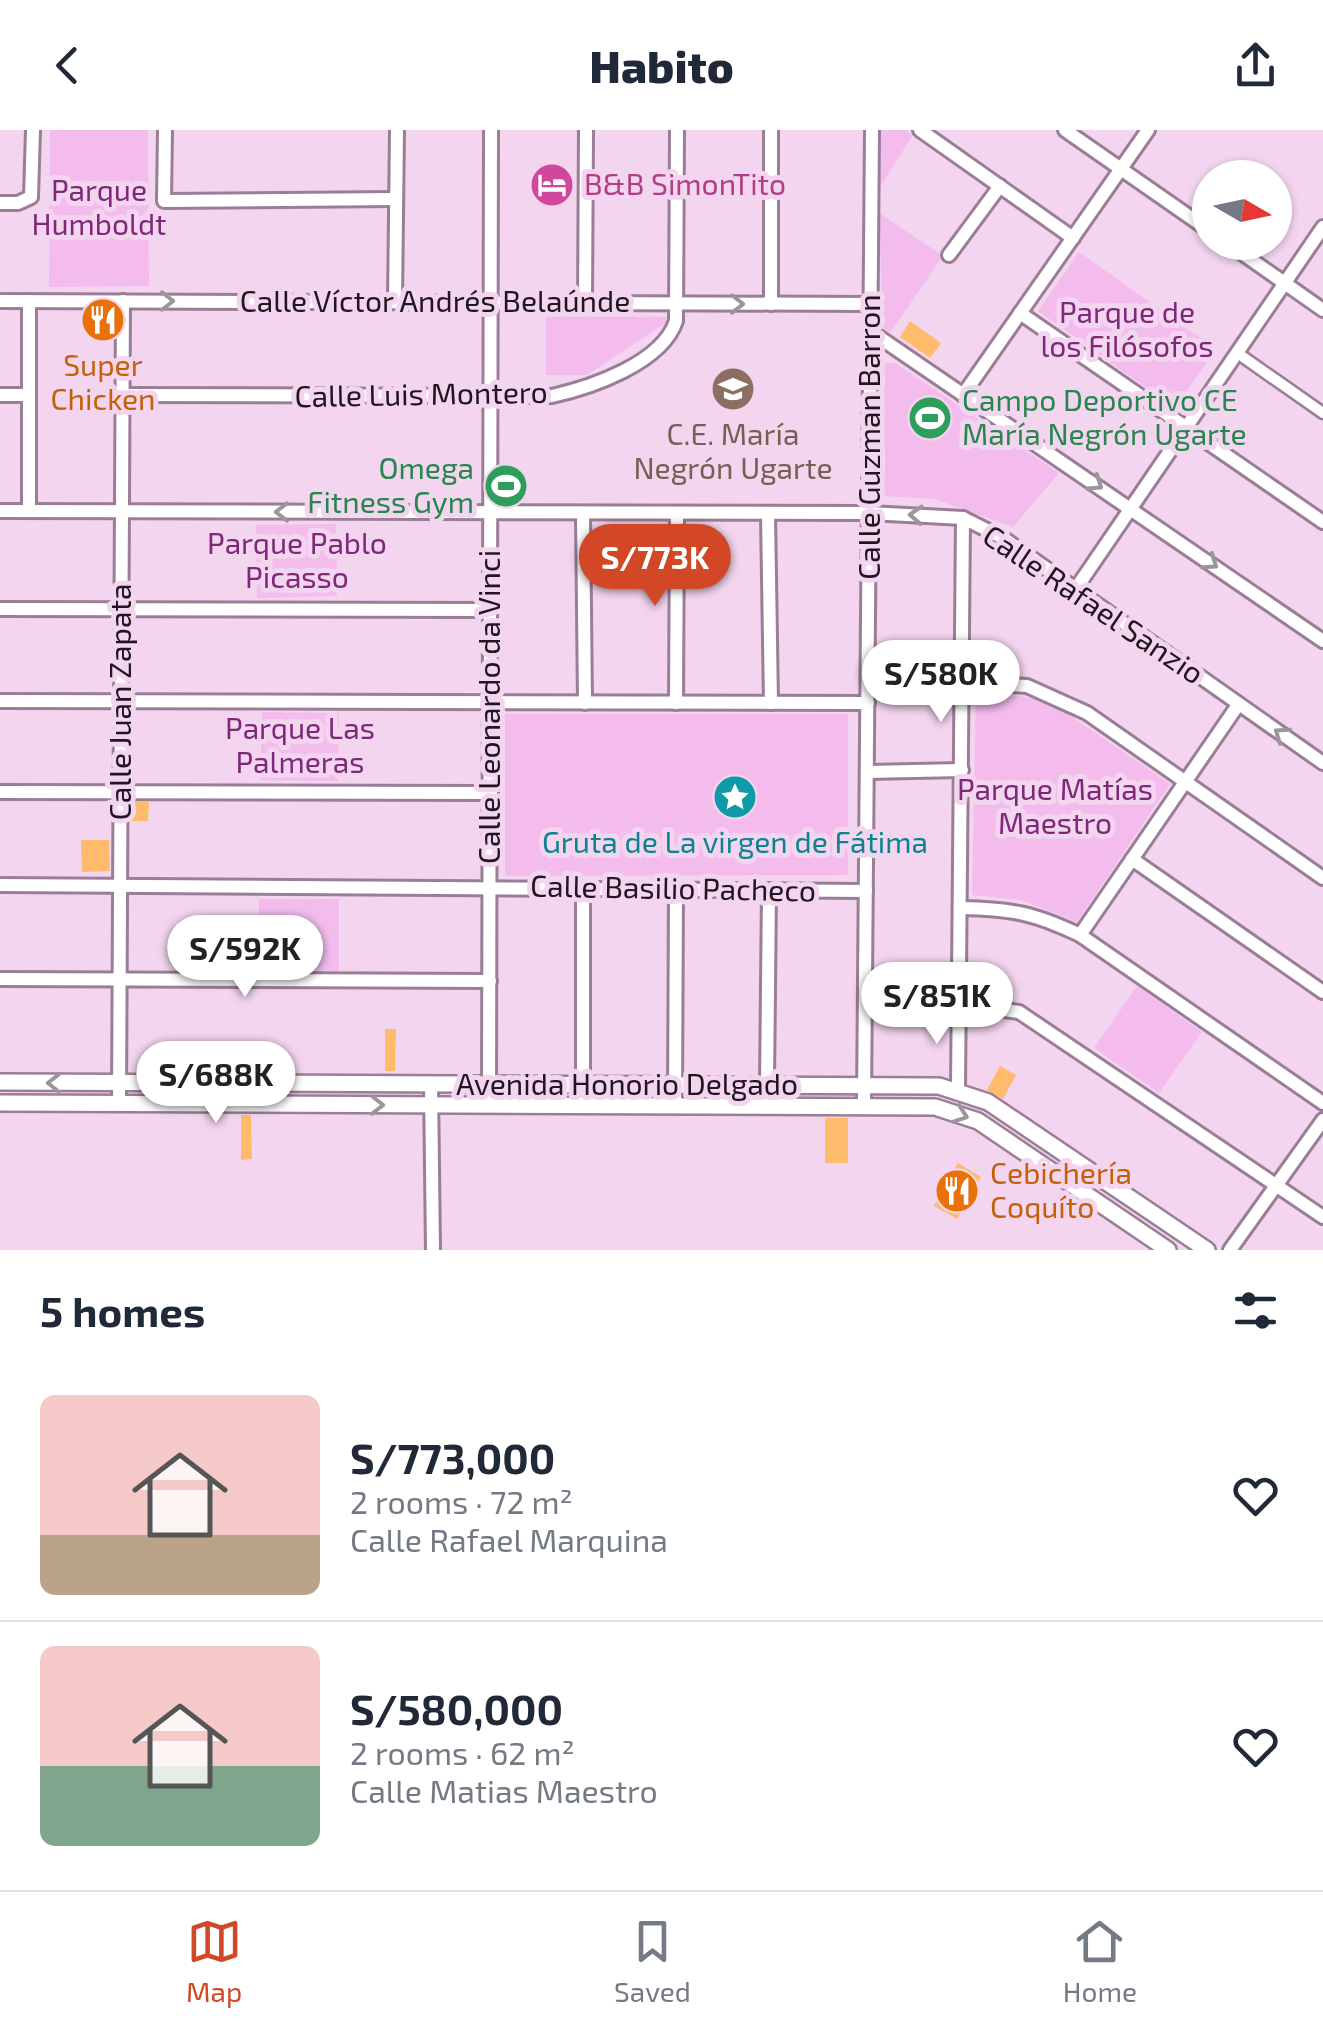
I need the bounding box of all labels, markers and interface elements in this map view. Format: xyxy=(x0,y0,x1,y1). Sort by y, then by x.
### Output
icon: back xyxy=(40,38,95,93)
text: Habito xyxy=(589,38,734,92)
icon: share xyxy=(1228,38,1283,93)
north arrow xyxy=(1192,160,1292,260)
map controls xyxy=(1192,160,1292,260)
hotel icon: B&B SimonTito xyxy=(529,162,575,208)
place label: B&B SimonTito xyxy=(584,165,786,201)
park label: Parque Humboldt xyxy=(31,171,167,241)
street label: Calle Víctor Andrés Belaúnde xyxy=(240,282,630,318)
one-way arrow xyxy=(160,290,176,312)
one-way arrow xyxy=(730,293,746,315)
park label: Parque de los Filósofos xyxy=(1040,293,1214,363)
street label: Calle Guzman Barron xyxy=(850,294,886,580)
restaurant icon: Super Chicken xyxy=(80,297,126,343)
place label: Super Chicken xyxy=(51,346,156,416)
school or university icon: C.E. María Negrón Ugarte xyxy=(710,366,756,412)
street label: Calle Luis Montero xyxy=(294,373,548,413)
place label: Campo Deportivo CE María Negrón Ugarte xyxy=(962,381,1247,451)
sports icon: Campo Deportivo CE María Negrón Ugarte xyxy=(907,395,953,441)
place label: C.E. María Negrón Ugarte xyxy=(633,415,833,485)
place label: Omega Fitness Gym xyxy=(307,449,474,519)
sports icon: Omega Fitness Gym xyxy=(483,463,529,509)
one-way arrow xyxy=(1084,472,1103,490)
one-way arrow xyxy=(273,501,288,523)
one-way arrow xyxy=(908,505,924,526)
street label: Calle Rafael Sanzio xyxy=(977,516,1211,691)
park label: Parque Pablo Picasso xyxy=(207,524,387,594)
pin: S/773K xyxy=(574,524,736,609)
text: S/773K xyxy=(601,537,709,575)
street label: Calle Leonardo da Vinci xyxy=(470,550,506,864)
one-way arrow xyxy=(1200,551,1218,569)
street label: Calle Juan Zapata xyxy=(101,584,137,820)
pin: S/580K xyxy=(860,640,1022,725)
text: S/580K xyxy=(884,653,998,691)
park label: Parque Las Palmeras xyxy=(225,709,375,779)
one-way arrow xyxy=(1273,728,1292,746)
park label: Parque Matías Maestro xyxy=(957,770,1153,840)
place icon: Gruta de La virgen de Fátima xyxy=(712,774,758,820)
place label: Gruta de La virgen de Fátima xyxy=(542,823,928,859)
street label: Calle Basilio Pacheco xyxy=(530,867,816,907)
pin: S/592K xyxy=(164,915,326,1000)
text: S/592K xyxy=(189,928,301,966)
pin: S/851K xyxy=(856,962,1018,1047)
text: S/851K xyxy=(883,975,991,1013)
pin: S/688K xyxy=(135,1041,297,1126)
text: S/688K xyxy=(158,1054,274,1092)
street label: Avenida Honorio Delgado xyxy=(456,1065,798,1101)
one-way arrow xyxy=(45,1072,60,1094)
one-way arrow xyxy=(370,1094,386,1116)
one-way arrow xyxy=(951,1103,968,1123)
place label: Cebichería Coquíto xyxy=(990,1154,1132,1224)
restaurant icon: Cebichería Coquíto xyxy=(934,1168,980,1214)
icon: filters xyxy=(1228,1283,1283,1338)
text: 5 homes xyxy=(40,1285,205,1335)
text: S/773,000 xyxy=(350,1432,555,1482)
icon: home xyxy=(120,1435,240,1555)
icon: heart xyxy=(1228,1468,1283,1523)
text: 2 rooms · 72 m² xyxy=(350,1482,573,1520)
text: Calle Rafael Marquina xyxy=(350,1520,668,1558)
text: S/580,000 xyxy=(350,1683,563,1733)
icon: home xyxy=(120,1686,240,1806)
icon: heart xyxy=(1228,1719,1283,1774)
text: 2 rooms · 62 m² xyxy=(350,1733,575,1771)
text: Calle Matias Maestro xyxy=(350,1771,658,1809)
tab: Map xyxy=(186,1914,242,2008)
tab: Saved xyxy=(614,1914,691,2008)
tab: Home xyxy=(1063,1914,1137,2008)

